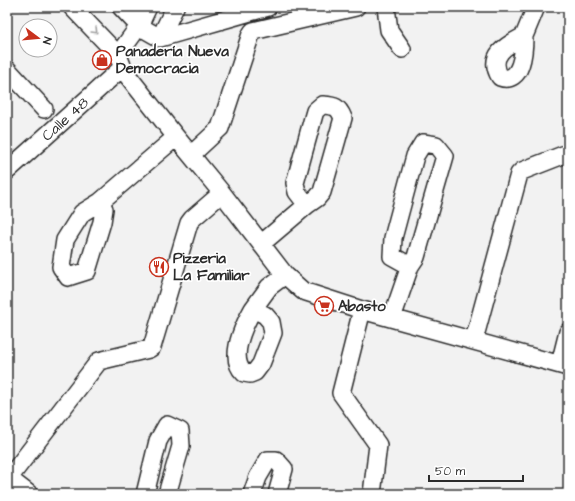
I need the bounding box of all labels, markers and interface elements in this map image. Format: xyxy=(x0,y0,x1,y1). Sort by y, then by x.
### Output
north arrow xyxy=(18,18,58,58)
one-way arrow xyxy=(90,26,98,34)
text: N xyxy=(39,35,55,46)
place label: Panadería Nueva Democracia xyxy=(116,41,229,79)
shop icon: Panadería Nueva Democracia xyxy=(91,49,113,71)
street label: Calle 48 xyxy=(37,92,94,146)
place label: Pizzeria La Familiar xyxy=(173,248,250,286)
restaurant icon: Pizzeria La Familiar xyxy=(148,256,170,278)
supermarket icon: Abasto xyxy=(313,295,335,317)
place label: Abasto xyxy=(338,296,386,317)
scale bar xyxy=(429,457,523,483)
text: 50 m xyxy=(435,463,466,480)

